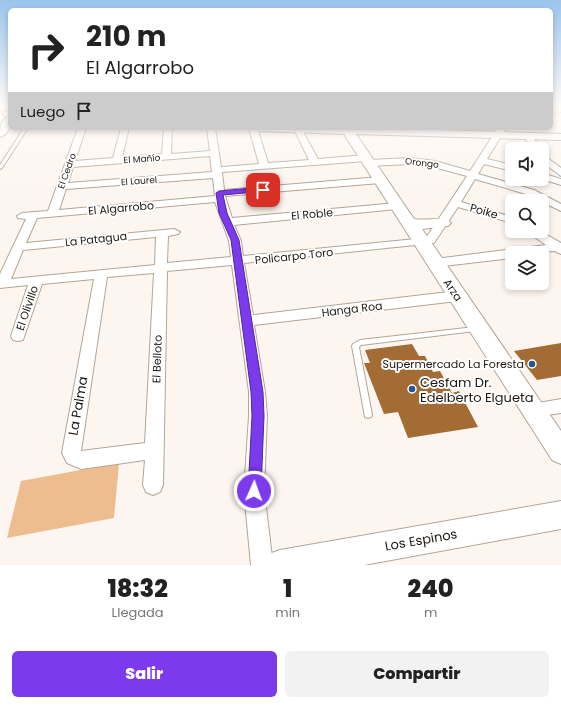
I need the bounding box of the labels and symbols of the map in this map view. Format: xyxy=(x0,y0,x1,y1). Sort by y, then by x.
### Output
street label: El Cedro xyxy=(55,151,79,190)
street label: El Mañío xyxy=(123,152,161,166)
street label: Orongo xyxy=(404,155,440,171)
pin xyxy=(246,173,280,207)
street label: El Laurel xyxy=(121,174,157,188)
street label: El Algarrobo xyxy=(87,197,155,219)
street label: Poike xyxy=(468,199,500,223)
street label: El Roble xyxy=(290,204,334,224)
street label: La Patagua xyxy=(64,228,128,250)
street label: Policarpo Toro xyxy=(254,244,334,268)
street label: Arza xyxy=(440,276,466,304)
street label: El Olivillo xyxy=(12,283,42,333)
street label: Hanga Roa xyxy=(321,297,383,321)
street label: El Belloto xyxy=(148,335,166,383)
place label: Supermercado La Foresta xyxy=(383,356,524,372)
marker: Supermercado La Foresta xyxy=(527,359,537,369)
place label: Cesfam Dr. Edelberto Elgueta xyxy=(420,373,534,407)
street label: La Palma xyxy=(63,375,93,437)
marker: Cesfam Dr. Edelberto Elgueta xyxy=(407,384,417,394)
position arrow xyxy=(233,470,275,512)
street label: Los Espinos xyxy=(383,524,459,556)

